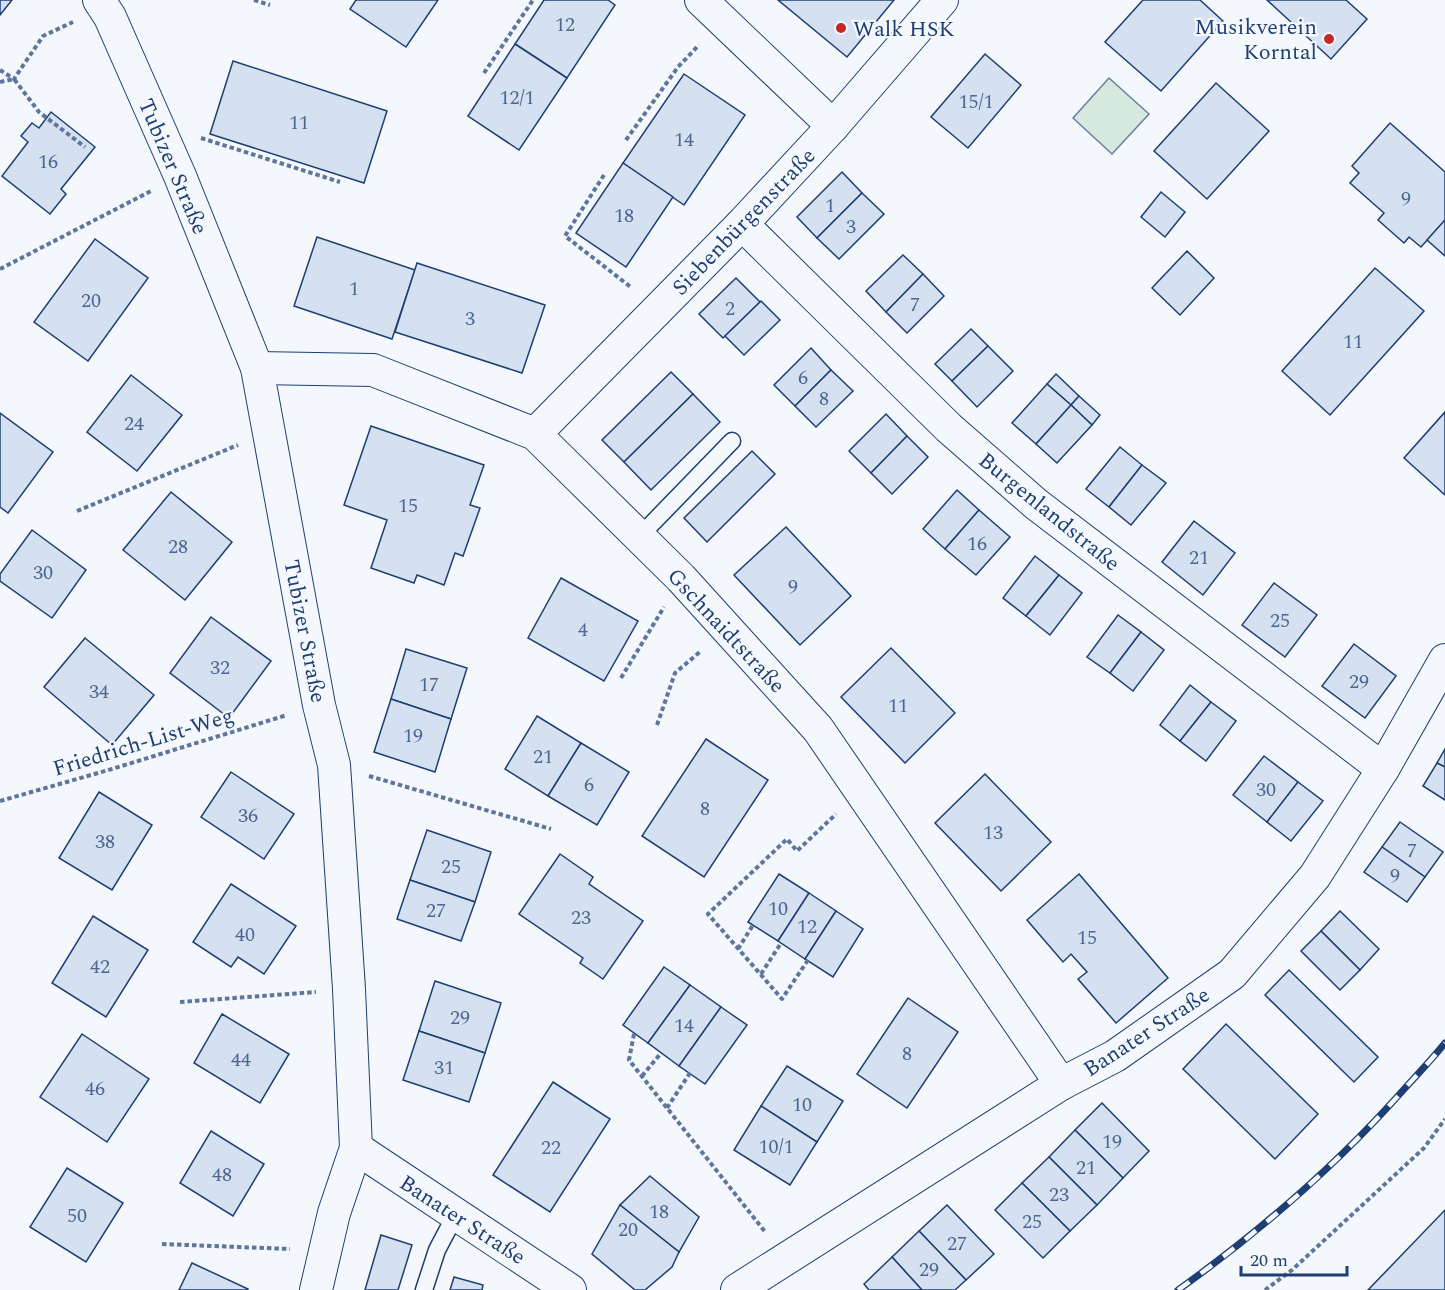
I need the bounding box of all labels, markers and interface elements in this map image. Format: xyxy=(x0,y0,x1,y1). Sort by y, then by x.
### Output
house number: 12 xyxy=(555,10,575,40)
place label: Musikverein Korntal xyxy=(1195,11,1317,69)
place label: Walk HSK xyxy=(853,13,955,46)
marker: Walk HSK xyxy=(834,21,848,35)
marker: Musikverein Korntal xyxy=(1322,32,1336,46)
house number: 12/1 xyxy=(500,83,535,113)
house number: 15/1 xyxy=(959,87,994,117)
street label: Tubizer Straße xyxy=(129,93,216,240)
house number: 11 xyxy=(289,108,309,138)
house number: 14 xyxy=(674,125,694,155)
street label: Siebenbürgenstraße xyxy=(665,141,823,303)
house number: 16 xyxy=(38,147,58,177)
house number: 9 xyxy=(1401,184,1411,214)
house number: 1 xyxy=(825,191,835,221)
house number: 18 xyxy=(614,201,634,231)
house number: 3 xyxy=(846,212,856,242)
house number: 1 xyxy=(349,274,359,304)
house number: 20 xyxy=(81,286,101,316)
house number: 7 xyxy=(910,290,920,320)
house number: 2 xyxy=(725,294,735,324)
house number: 3 xyxy=(465,304,475,334)
house number: 11 xyxy=(1343,327,1363,357)
house number: 6 xyxy=(798,363,808,393)
house number: 8 xyxy=(819,384,829,414)
house number: 24 xyxy=(124,409,144,439)
street label: Burgenlandstraße xyxy=(971,445,1127,580)
house number: 15 xyxy=(398,491,418,521)
house number: 16 xyxy=(967,529,987,559)
house number: 28 xyxy=(168,532,188,562)
house number: 21 xyxy=(1189,543,1209,573)
street label: Tubizer Straße xyxy=(275,557,335,706)
house number: 30 xyxy=(33,558,53,588)
street label: Gschnaidtstraße xyxy=(659,561,793,701)
house number: 9 xyxy=(788,572,798,602)
house number: 25 xyxy=(1270,606,1290,636)
house number: 4 xyxy=(578,615,588,645)
house number: 32 xyxy=(210,653,230,683)
house number: 29 xyxy=(1349,667,1369,697)
house number: 17 xyxy=(419,670,439,700)
house number: 34 xyxy=(89,677,109,707)
house number: 11 xyxy=(888,691,908,721)
street label: Friedrich-List-Weg xyxy=(49,699,238,786)
house number: 19 xyxy=(403,721,423,751)
house number: 21 xyxy=(533,742,553,772)
house number: 6 xyxy=(584,770,594,800)
house number: 30 xyxy=(1256,775,1276,805)
house number: 8 xyxy=(700,794,710,824)
house number: 36 xyxy=(238,801,258,831)
house number: 13 xyxy=(983,818,1003,848)
house number: 38 xyxy=(95,827,115,857)
house number: 7 xyxy=(1407,836,1417,866)
house number: 25 xyxy=(441,852,461,882)
house number: 9 xyxy=(1390,861,1400,891)
house number: 10 xyxy=(768,894,788,924)
house number: 27 xyxy=(426,896,446,926)
house number: 23 xyxy=(571,903,591,933)
house number: 12 xyxy=(797,912,817,942)
house number: 40 xyxy=(235,920,255,950)
house number: 15 xyxy=(1077,923,1097,953)
house number: 42 xyxy=(90,952,110,982)
street label: Banater Straße xyxy=(1077,979,1217,1086)
house number: 29 xyxy=(450,1003,470,1033)
house number: 14 xyxy=(674,1011,694,1041)
house number: 8 xyxy=(902,1039,912,1069)
house number: 44 xyxy=(231,1045,251,1075)
house number: 31 xyxy=(434,1053,454,1083)
house number: 46 xyxy=(85,1074,105,1104)
house number: 10 xyxy=(792,1090,812,1120)
house number: 19 xyxy=(1102,1127,1122,1157)
house number: 10/1 xyxy=(759,1132,794,1162)
house number: 22 xyxy=(541,1133,561,1163)
house number: 21 xyxy=(1076,1153,1096,1183)
house number: 48 xyxy=(212,1160,232,1190)
street label: Banater Straße xyxy=(392,1167,532,1274)
house number: 23 xyxy=(1049,1180,1069,1210)
house number: 18 xyxy=(649,1197,669,1227)
house number: 50 xyxy=(67,1201,87,1231)
house number: 25 xyxy=(1022,1207,1042,1237)
house number: 20 xyxy=(618,1215,638,1245)
house number: 27 xyxy=(947,1229,967,1259)
scale bar xyxy=(1241,1239,1348,1277)
text: 20 m xyxy=(1250,1247,1288,1274)
house number: 29 xyxy=(919,1255,939,1285)

